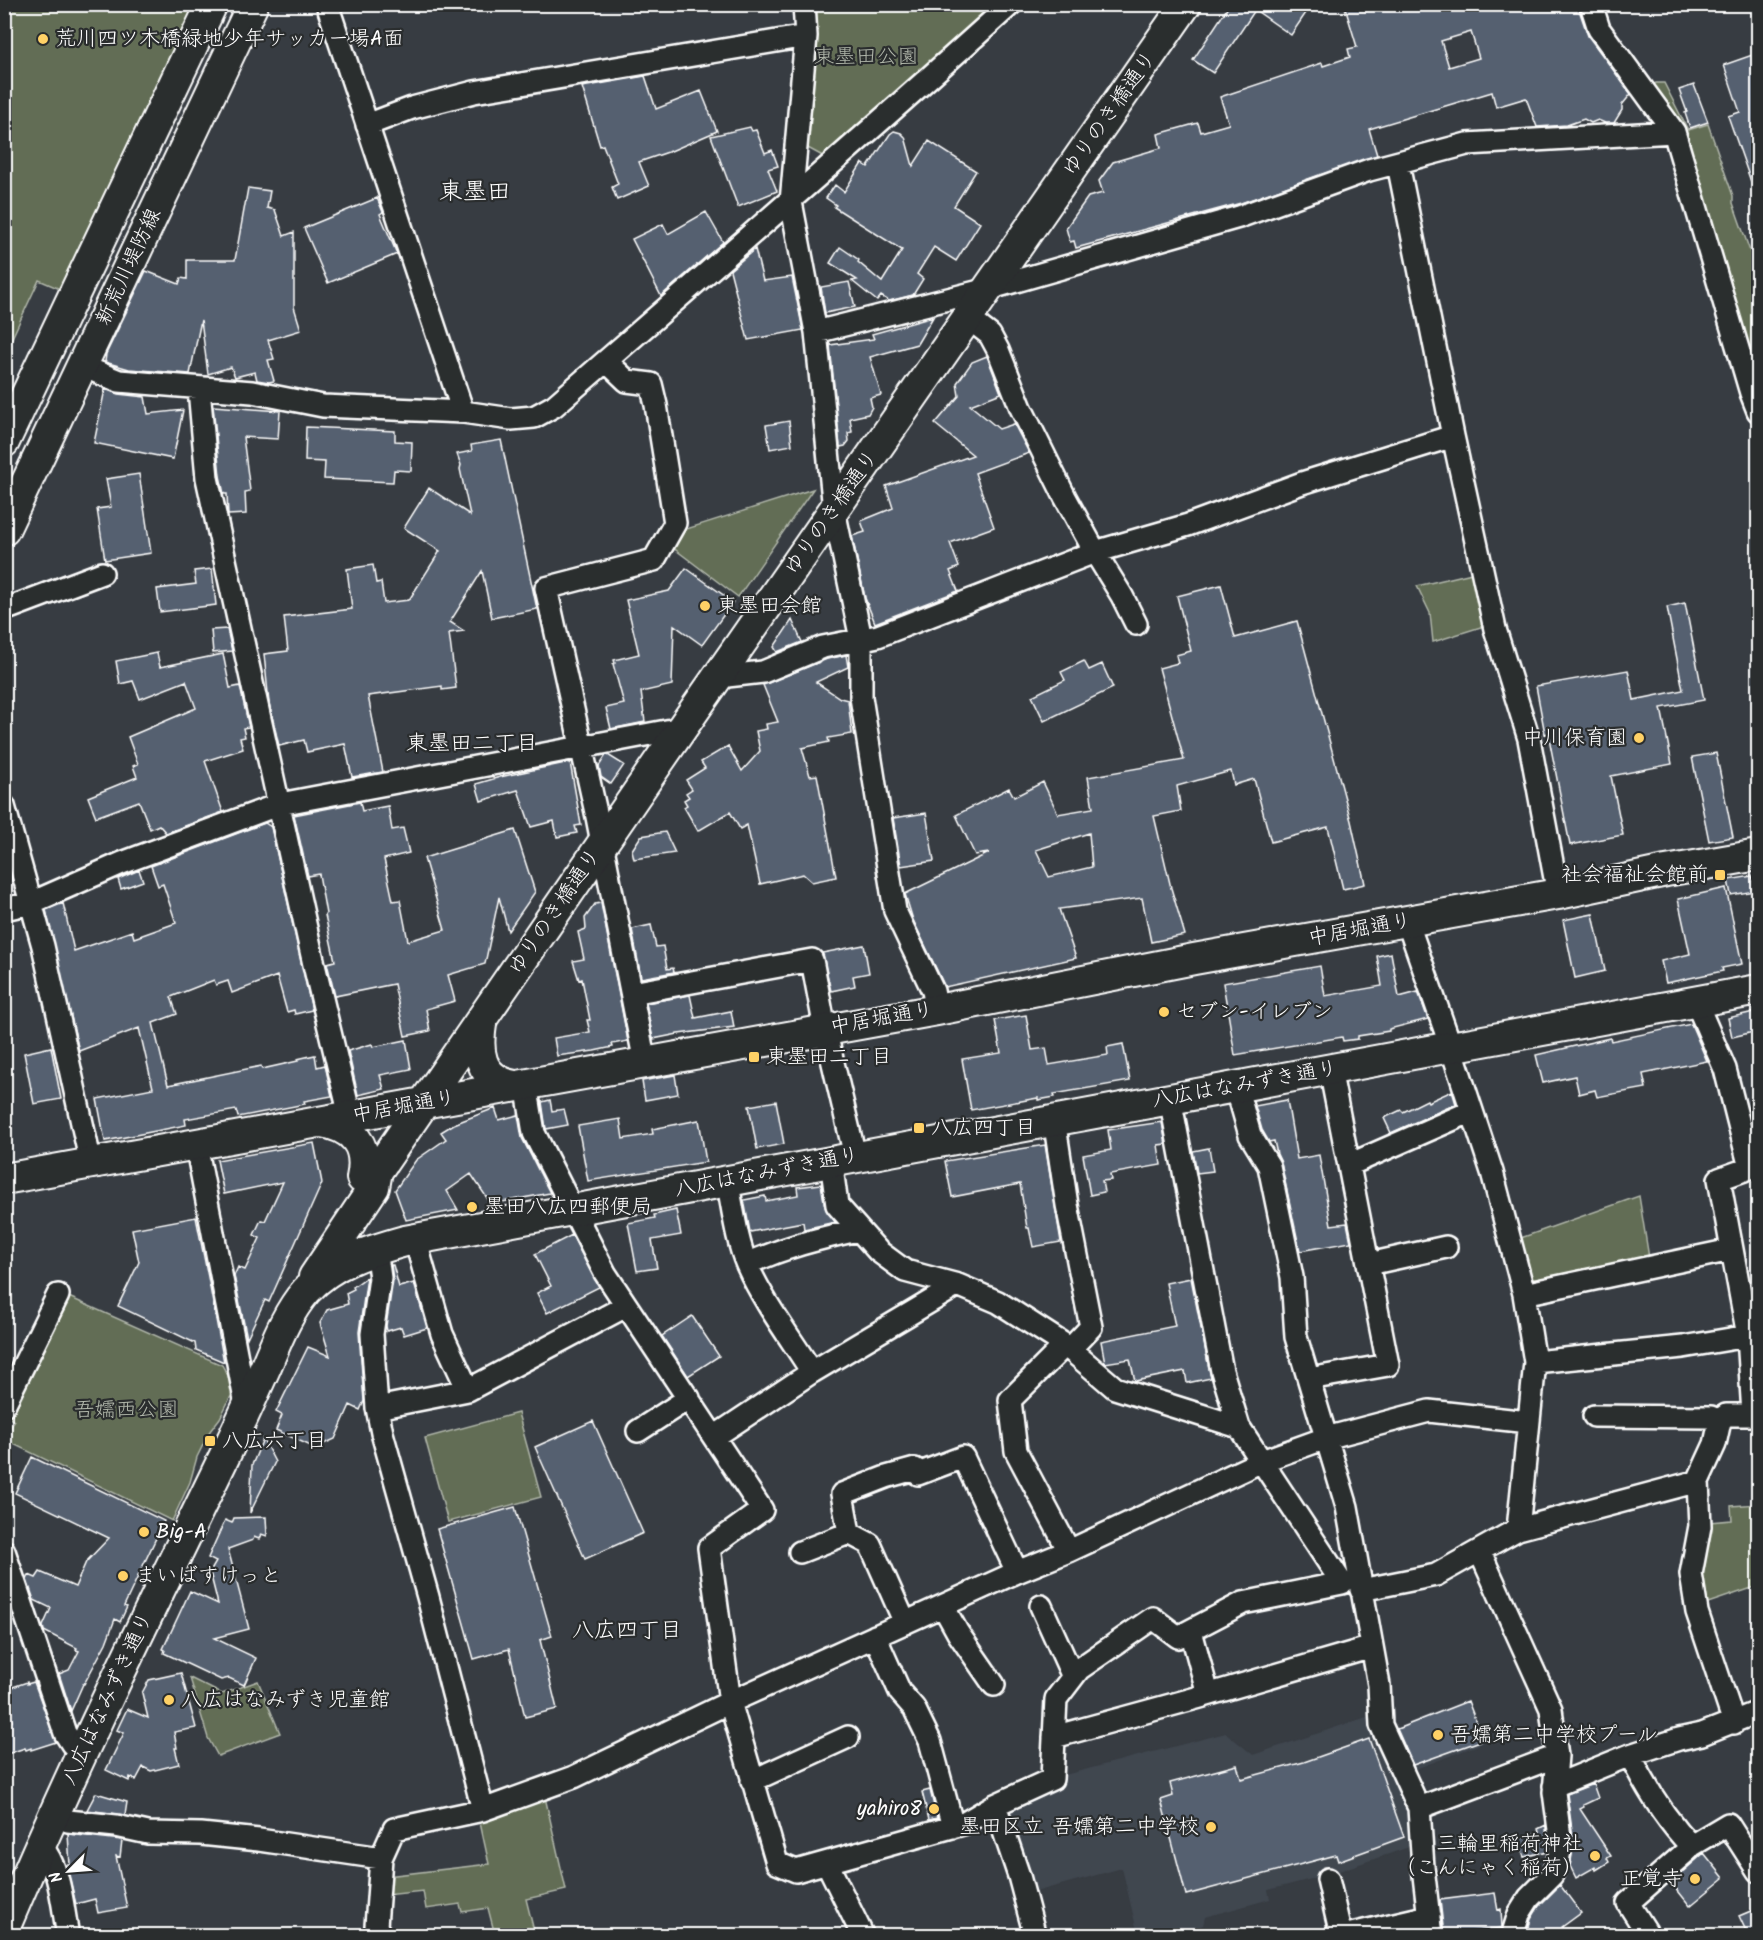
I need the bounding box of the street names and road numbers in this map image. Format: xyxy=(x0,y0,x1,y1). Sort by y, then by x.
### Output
street label: ゆりのき橋通り xyxy=(1054,44,1166,184)
street label: 新荒川堤防線 xyxy=(87,203,171,331)
street label: ゆりのき橋通り xyxy=(776,443,888,583)
street label: ゆりのき橋通り xyxy=(500,842,610,982)
street label: 中居堀通り xyxy=(1305,905,1415,955)
street label: 中居堀通り xyxy=(827,994,937,1044)
street label: 八広はなみずき通り xyxy=(1149,1052,1341,1118)
street label: 中居堀通り xyxy=(349,1082,459,1132)
street label: 八広はなみずき通り xyxy=(671,1139,863,1207)
street label: 八広はなみずき通り xyxy=(53,1607,163,1791)

